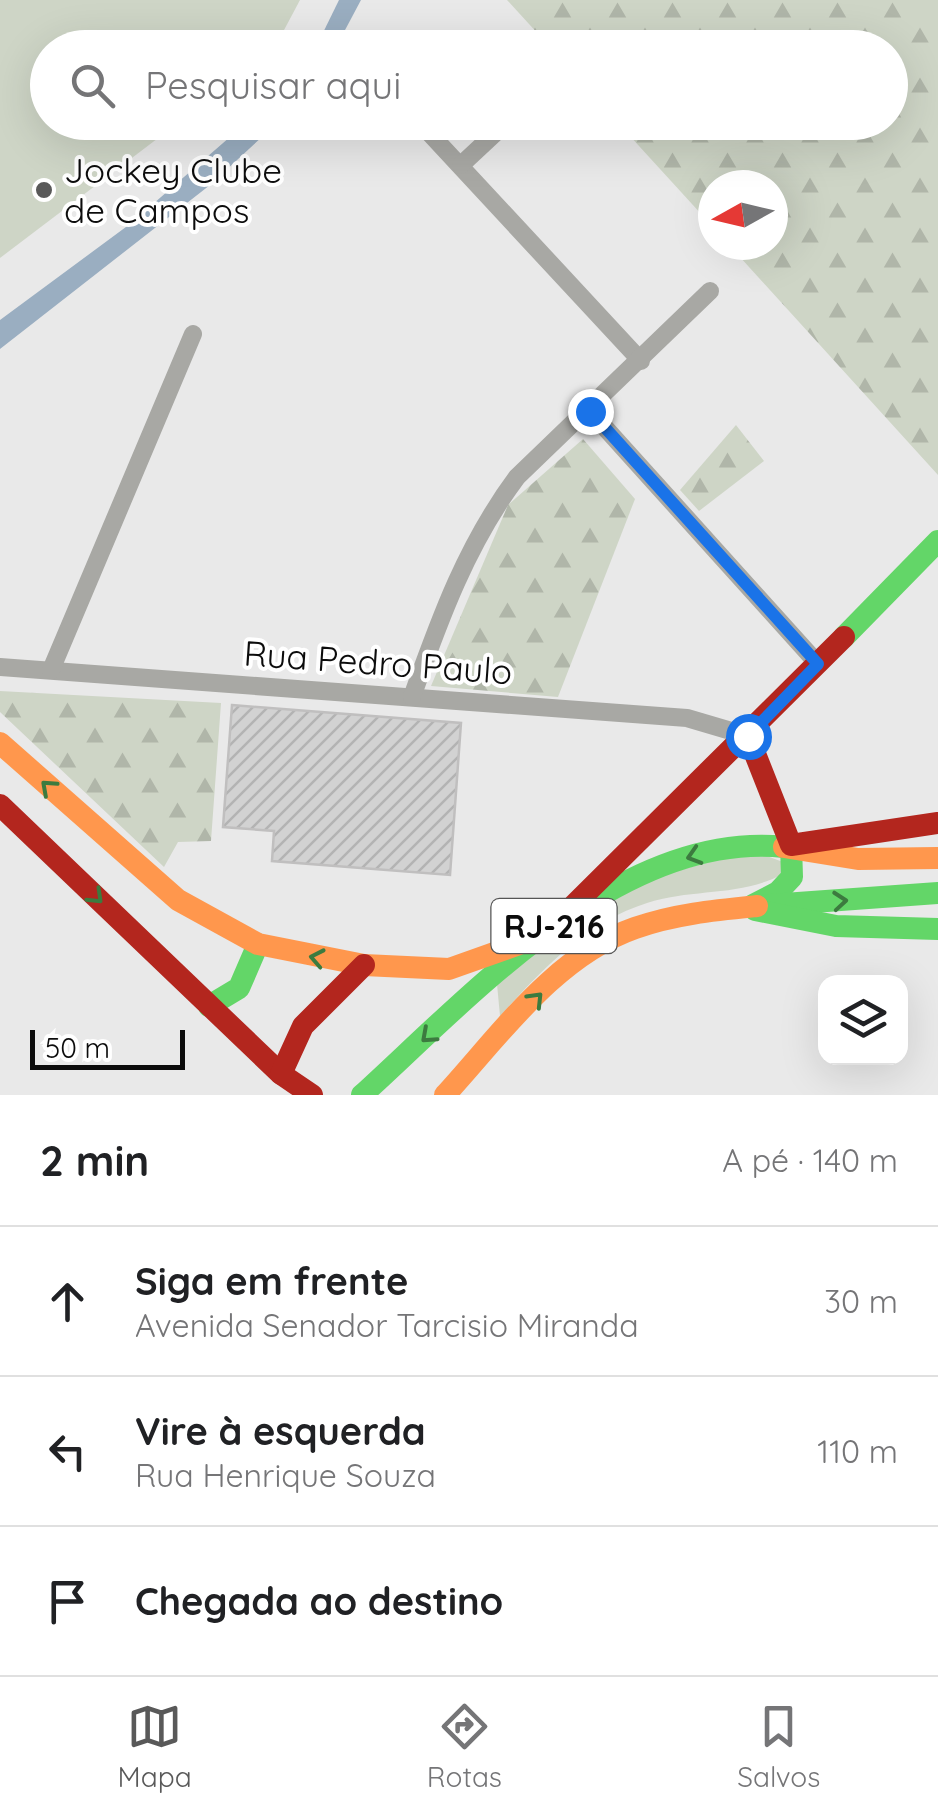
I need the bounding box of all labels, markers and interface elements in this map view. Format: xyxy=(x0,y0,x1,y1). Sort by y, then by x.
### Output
search box xyxy=(30,30,908,140)
icon: search xyxy=(65,58,120,113)
text: Pesquisar aqui xyxy=(145,61,401,109)
place label: Jockey Clube de Campos xyxy=(64,148,282,232)
north arrow xyxy=(698,170,788,260)
marker: Jockey Clube de Campos xyxy=(33,179,55,201)
route end xyxy=(568,389,614,435)
street label: Rua Pedro Paulo xyxy=(242,631,514,693)
route start xyxy=(726,714,772,760)
one-way arrow xyxy=(41,781,60,799)
one-way arrow xyxy=(687,844,704,865)
one-way arrow xyxy=(84,885,102,903)
one-way arrow xyxy=(832,891,848,913)
road number: RJ-216 xyxy=(492,899,616,953)
one-way arrow xyxy=(309,948,326,969)
map controls xyxy=(818,975,908,1065)
button: layers xyxy=(818,975,908,1065)
one-way arrow xyxy=(524,992,542,1011)
one-way arrow xyxy=(421,1024,440,1042)
scale bar xyxy=(30,1025,185,1070)
text: 50 m xyxy=(45,1030,110,1065)
text: 2 min xyxy=(40,1134,149,1187)
text: A pé · 140 m xyxy=(722,1140,898,1180)
text: Siga em frente xyxy=(135,1257,408,1305)
icon: ahead xyxy=(40,1274,95,1329)
text: 30 m xyxy=(824,1281,898,1321)
text: Avenida Senador Tarcisio Miranda xyxy=(135,1305,639,1345)
text: Vire à esquerda xyxy=(135,1407,426,1455)
icon: left xyxy=(40,1424,95,1479)
text: 110 m xyxy=(817,1431,898,1471)
text: Rua Henrique Souza xyxy=(135,1455,436,1495)
icon: arrive xyxy=(40,1574,95,1629)
text: Chegada ao destino xyxy=(135,1577,503,1625)
tab: Mapa xyxy=(118,1699,192,1794)
tab: Rotas xyxy=(427,1699,502,1794)
tab: Salvos xyxy=(737,1699,820,1794)

